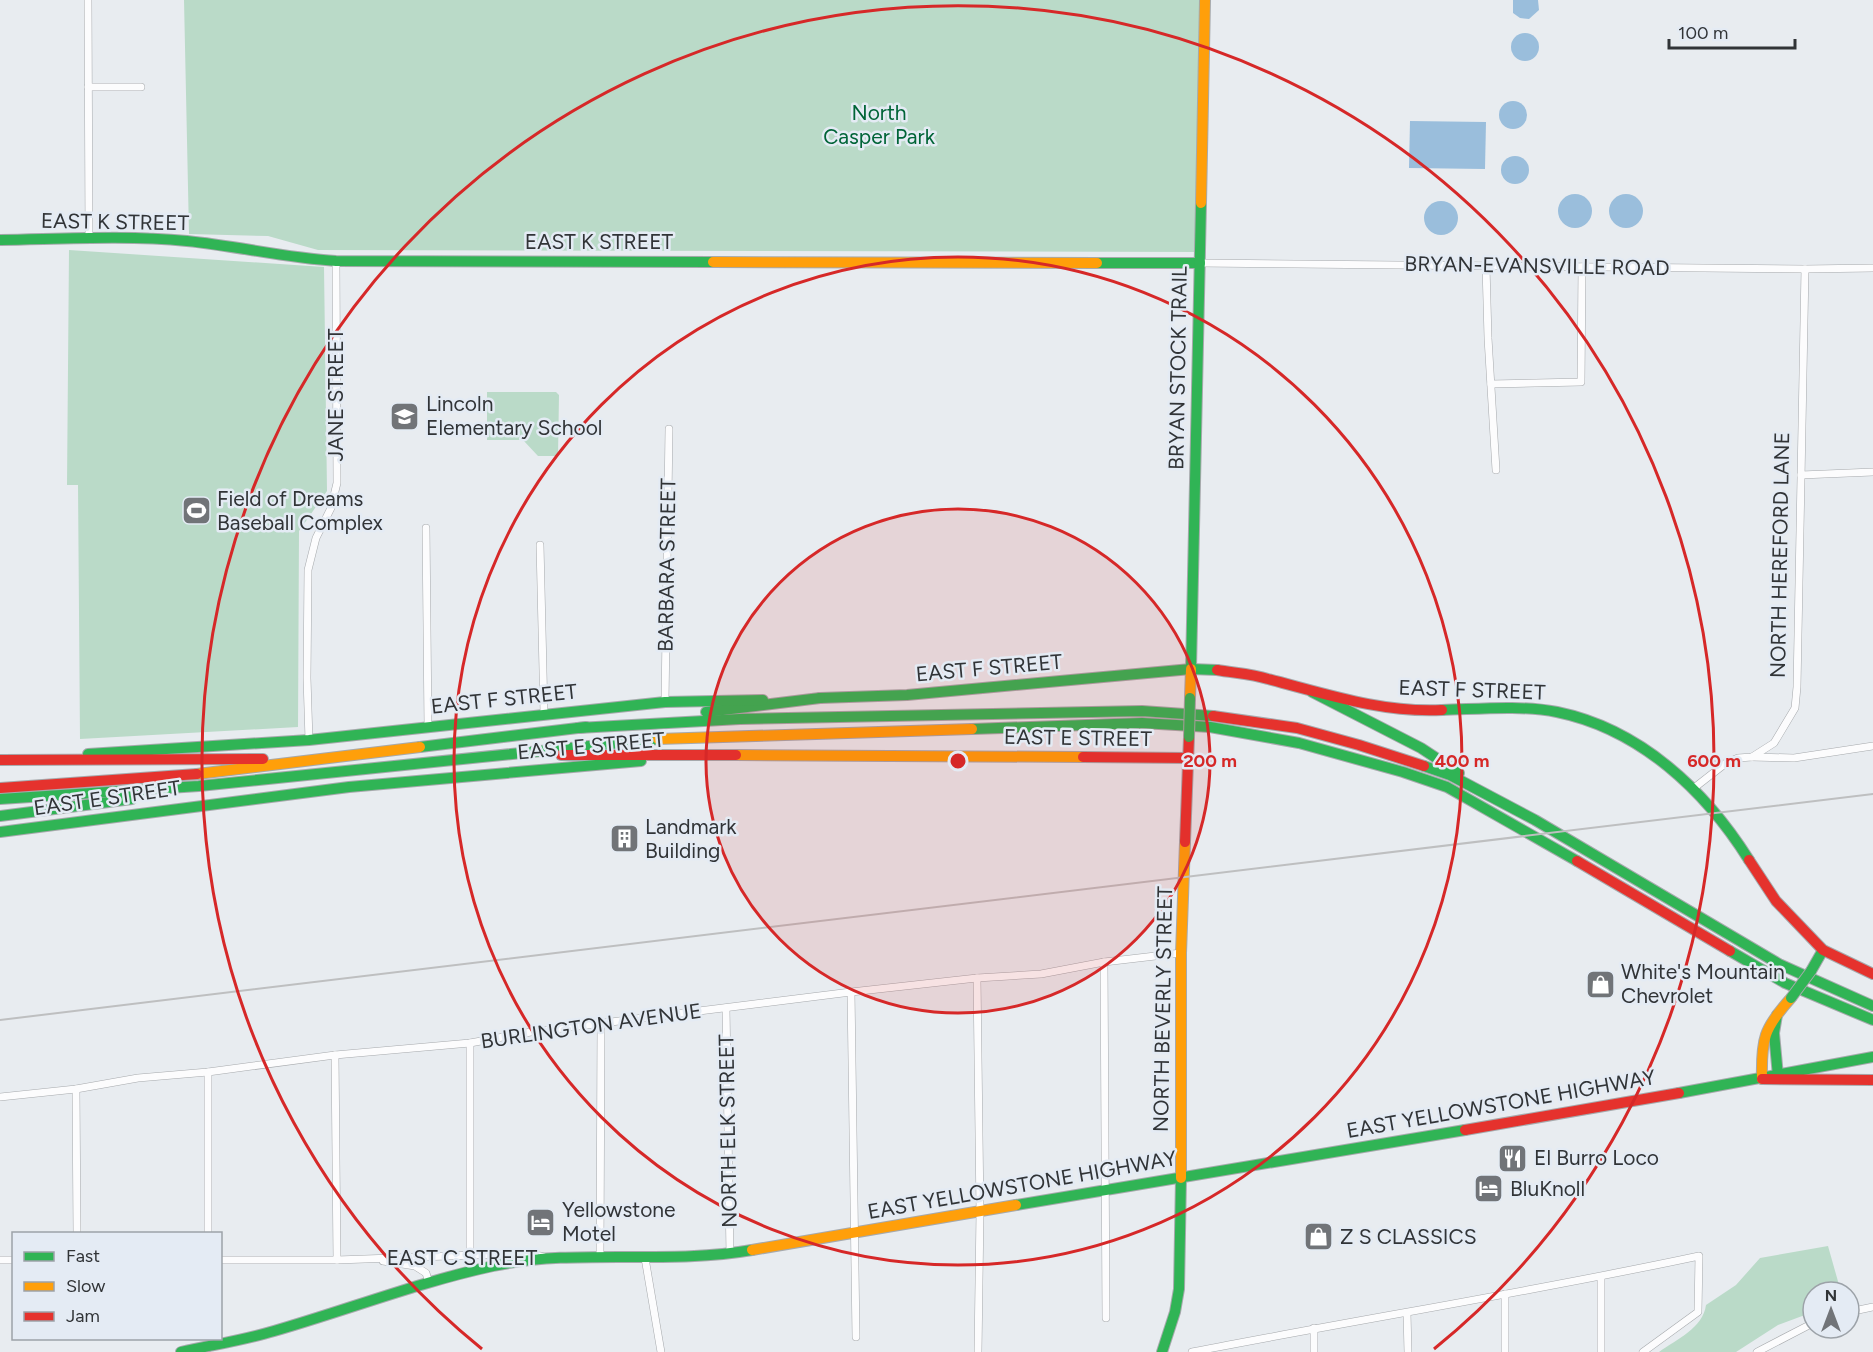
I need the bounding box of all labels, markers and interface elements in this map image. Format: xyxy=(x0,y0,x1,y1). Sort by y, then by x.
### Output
scale bar xyxy=(1669,12,1795,50)
text: 100 m xyxy=(1678,22,1728,44)
park label: North Casper Park xyxy=(823,100,936,149)
street label: EAST K STREET xyxy=(41,208,190,235)
street label: EAST K STREET xyxy=(525,229,674,254)
street label: BRYAN-EVANSVILLE ROAD xyxy=(1404,251,1670,280)
street label: BRYAN STOCK TRAIL xyxy=(1163,266,1192,470)
street label: JANE STREET xyxy=(323,328,348,462)
place label: Lincoln Elementary School xyxy=(426,391,602,440)
school or university icon: Lincoln Elementary School xyxy=(389,400,421,432)
street label: NORTH HEREFORD LANE xyxy=(1765,432,1794,678)
street label: BARBARA STREET xyxy=(652,477,681,652)
place label: Field of Dreams Baseball Complex xyxy=(217,486,383,535)
sports icon: Field of Dreams Baseball Complex xyxy=(180,495,212,527)
street label: EAST F STREET xyxy=(915,649,1064,686)
street label: EAST F STREET xyxy=(1398,674,1546,705)
street label: EAST F STREET xyxy=(430,678,579,719)
street label: EAST E STREET xyxy=(1004,724,1153,751)
street label: EAST E STREET xyxy=(516,727,666,764)
text: 200 m xyxy=(1183,750,1237,772)
text: 400 m xyxy=(1435,750,1489,772)
text: 600 m xyxy=(1687,750,1741,772)
centre of rings xyxy=(948,751,968,771)
street label: EAST E STREET xyxy=(32,775,182,820)
place label: Landmark Building xyxy=(645,814,737,863)
building icon: Landmark Building xyxy=(608,823,640,855)
street label: NORTH BEVERLY STREET xyxy=(1148,885,1177,1132)
place label: White's Mountain Chevrolet xyxy=(1621,959,1785,1008)
shop icon: White's Mountain Chevrolet xyxy=(1584,968,1616,1000)
street label: BURLINGTON AVENUE xyxy=(479,998,703,1053)
street label: NORTH ELK STREET xyxy=(713,1034,742,1228)
street label: EAST YELLOWSTONE HIGHWAY xyxy=(1345,1064,1658,1143)
restaurant icon: El Burro Loco xyxy=(1497,1142,1529,1174)
street label: EAST YELLOWSTONE HIGHWAY xyxy=(866,1145,1179,1224)
place label: El Burro Loco xyxy=(1534,1145,1659,1170)
hotel icon: BluKnoll xyxy=(1473,1173,1505,1205)
place label: BluKnoll xyxy=(1510,1176,1585,1201)
place label: Yellowstone Motel xyxy=(562,1197,676,1246)
hotel icon: Yellowstone Motel xyxy=(525,1206,557,1238)
shop icon: Z S CLASSICS xyxy=(1303,1221,1335,1253)
place label: Z S CLASSICS xyxy=(1340,1224,1477,1249)
legend xyxy=(12,1232,222,1340)
text: Fast xyxy=(66,1245,100,1267)
street label: EAST C STREET xyxy=(387,1245,538,1270)
text: Slow xyxy=(66,1275,105,1297)
north arrow xyxy=(1801,1280,1861,1340)
text: N xyxy=(1825,1286,1837,1305)
text: Jam xyxy=(66,1305,100,1327)

